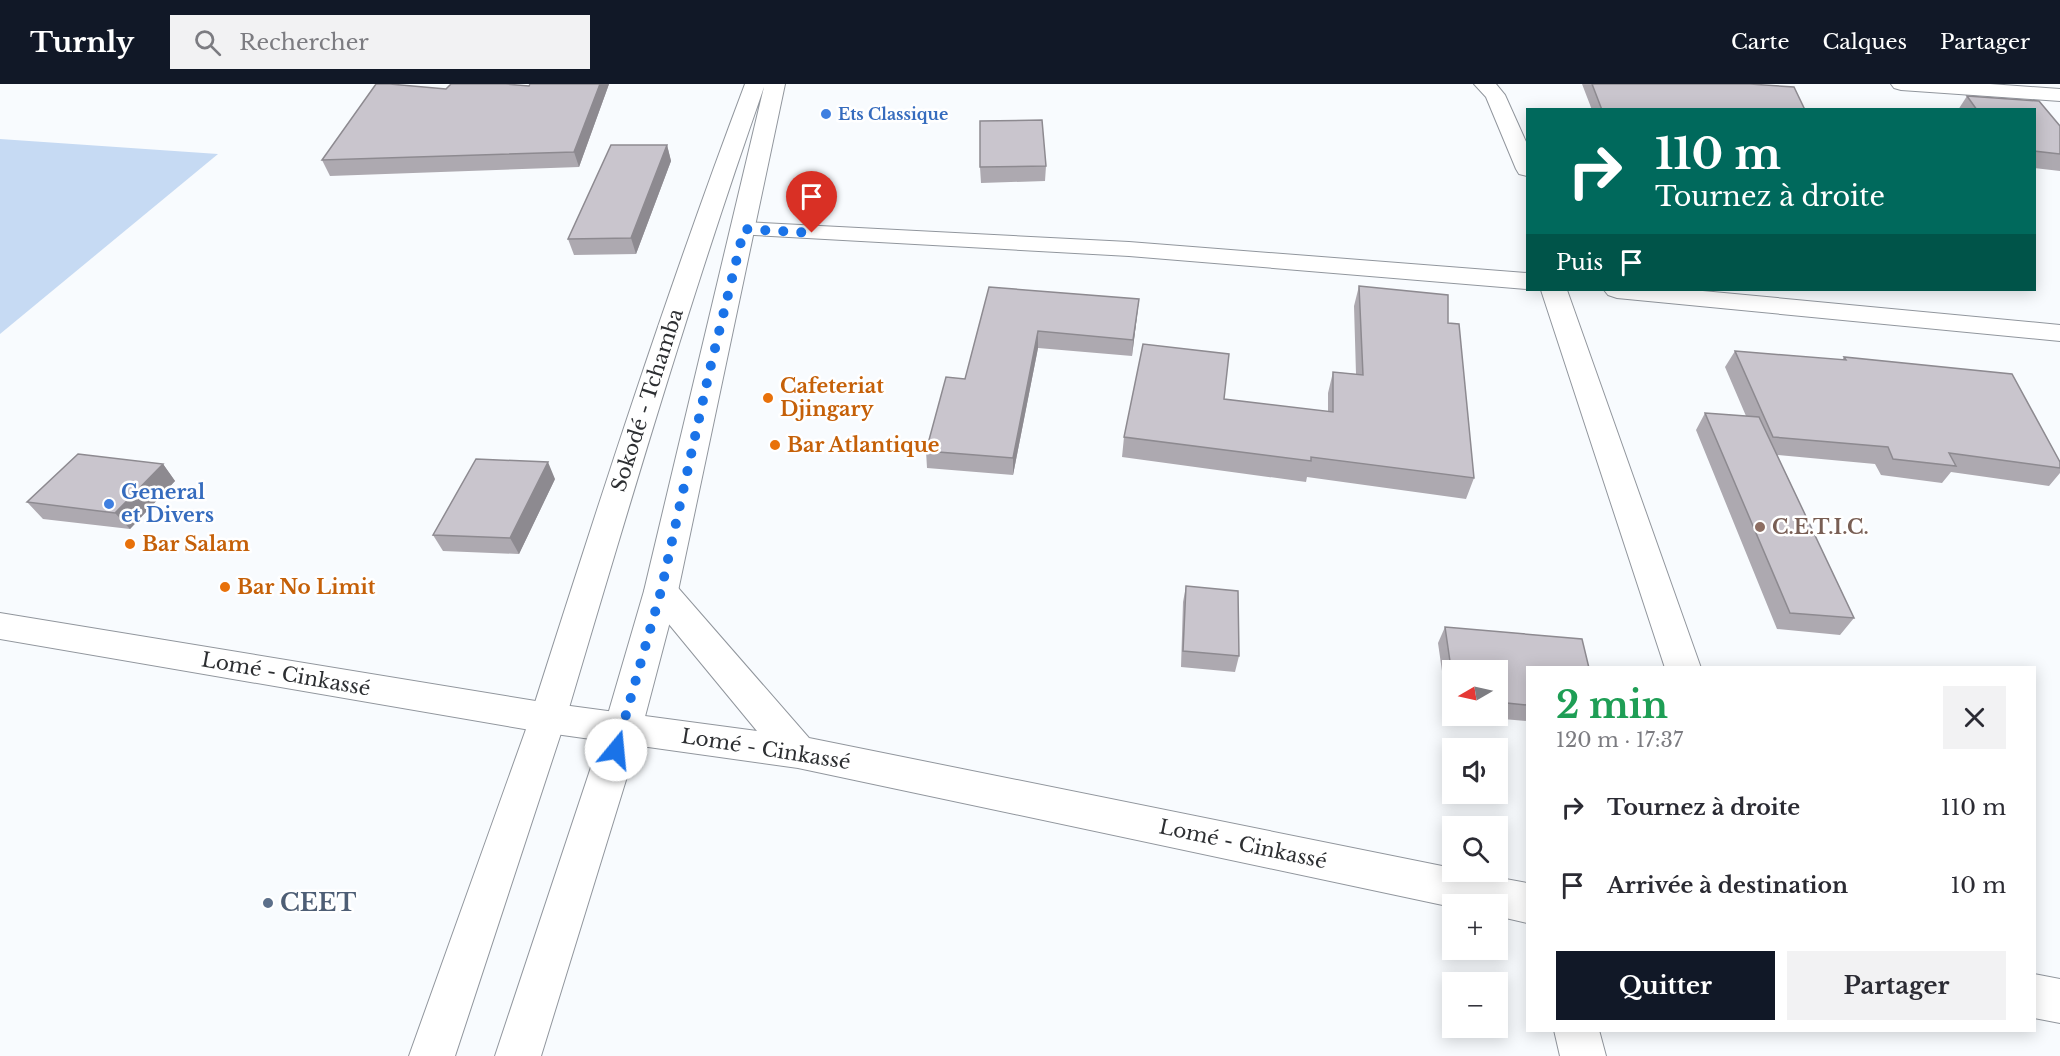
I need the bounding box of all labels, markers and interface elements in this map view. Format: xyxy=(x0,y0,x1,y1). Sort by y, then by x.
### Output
search box xyxy=(170,15,590,69)
text: Turnly xyxy=(30,25,134,60)
icon: search xyxy=(191,26,224,59)
text: Rechercher xyxy=(239,29,369,56)
text: Carte xyxy=(1731,29,1789,55)
text: Calques xyxy=(1822,29,1907,55)
text: Partager xyxy=(1940,29,2030,55)
place label: Ets Classique xyxy=(838,104,948,124)
marker: Ets Classique xyxy=(819,107,833,121)
text: 110 m xyxy=(1655,128,1781,180)
icon: right xyxy=(1556,132,1634,210)
pin xyxy=(786,171,837,233)
icon: arrive xyxy=(795,180,828,213)
text: Tournez à droite xyxy=(1655,180,1885,213)
icon: arrive xyxy=(1615,246,1648,279)
text: Puis xyxy=(1556,249,1603,276)
street label: Sokodé - Tchamba xyxy=(606,305,688,494)
place label: Cafeteriat Djingary xyxy=(780,374,884,421)
marker: Cafeteriat Djingary xyxy=(761,391,775,405)
place label: Bar Atlantique xyxy=(787,433,940,457)
marker: Bar Atlantique xyxy=(768,438,782,452)
place label: General et Divers xyxy=(121,480,214,527)
marker: General et Divers xyxy=(102,497,116,511)
place label: C.E.T.I.C. xyxy=(1772,515,1869,539)
marker: C.E.T.I.C. xyxy=(1753,520,1767,534)
place label: Bar Salam xyxy=(142,532,250,556)
marker: Bar Salam xyxy=(123,537,137,551)
place label: Bar No Limit xyxy=(237,575,376,599)
marker: Bar No Limit xyxy=(218,580,232,594)
street label: Lomé - Cinkassé xyxy=(200,647,372,701)
north arrow xyxy=(1442,660,1508,726)
map controls xyxy=(1442,660,1508,1038)
text: 2 min xyxy=(1556,683,1668,728)
button: close xyxy=(1943,686,2006,749)
position arrow xyxy=(584,718,648,782)
street label: Lomé - Cinkassé xyxy=(680,724,852,774)
text: 120 m · 17:37 xyxy=(1556,728,1683,752)
button: sound xyxy=(1442,738,1508,804)
icon: right xyxy=(1556,791,1589,824)
text: Tournez à droite xyxy=(1607,794,1800,821)
text: 110 m xyxy=(1941,794,2006,821)
street label: Lomé - Cinkassé xyxy=(1157,814,1329,874)
button: search xyxy=(1442,816,1508,882)
icon: arrive xyxy=(1556,869,1589,902)
text: Arrivée à destination xyxy=(1607,872,1848,899)
text: 10 m xyxy=(1951,872,2006,899)
place label: CEET xyxy=(280,888,356,917)
button: + xyxy=(1442,894,1508,960)
marker: CEET xyxy=(261,896,275,910)
button: Quitter xyxy=(1556,951,1775,1020)
button: Partager xyxy=(1787,951,2006,1020)
button: − xyxy=(1442,972,1508,1038)

